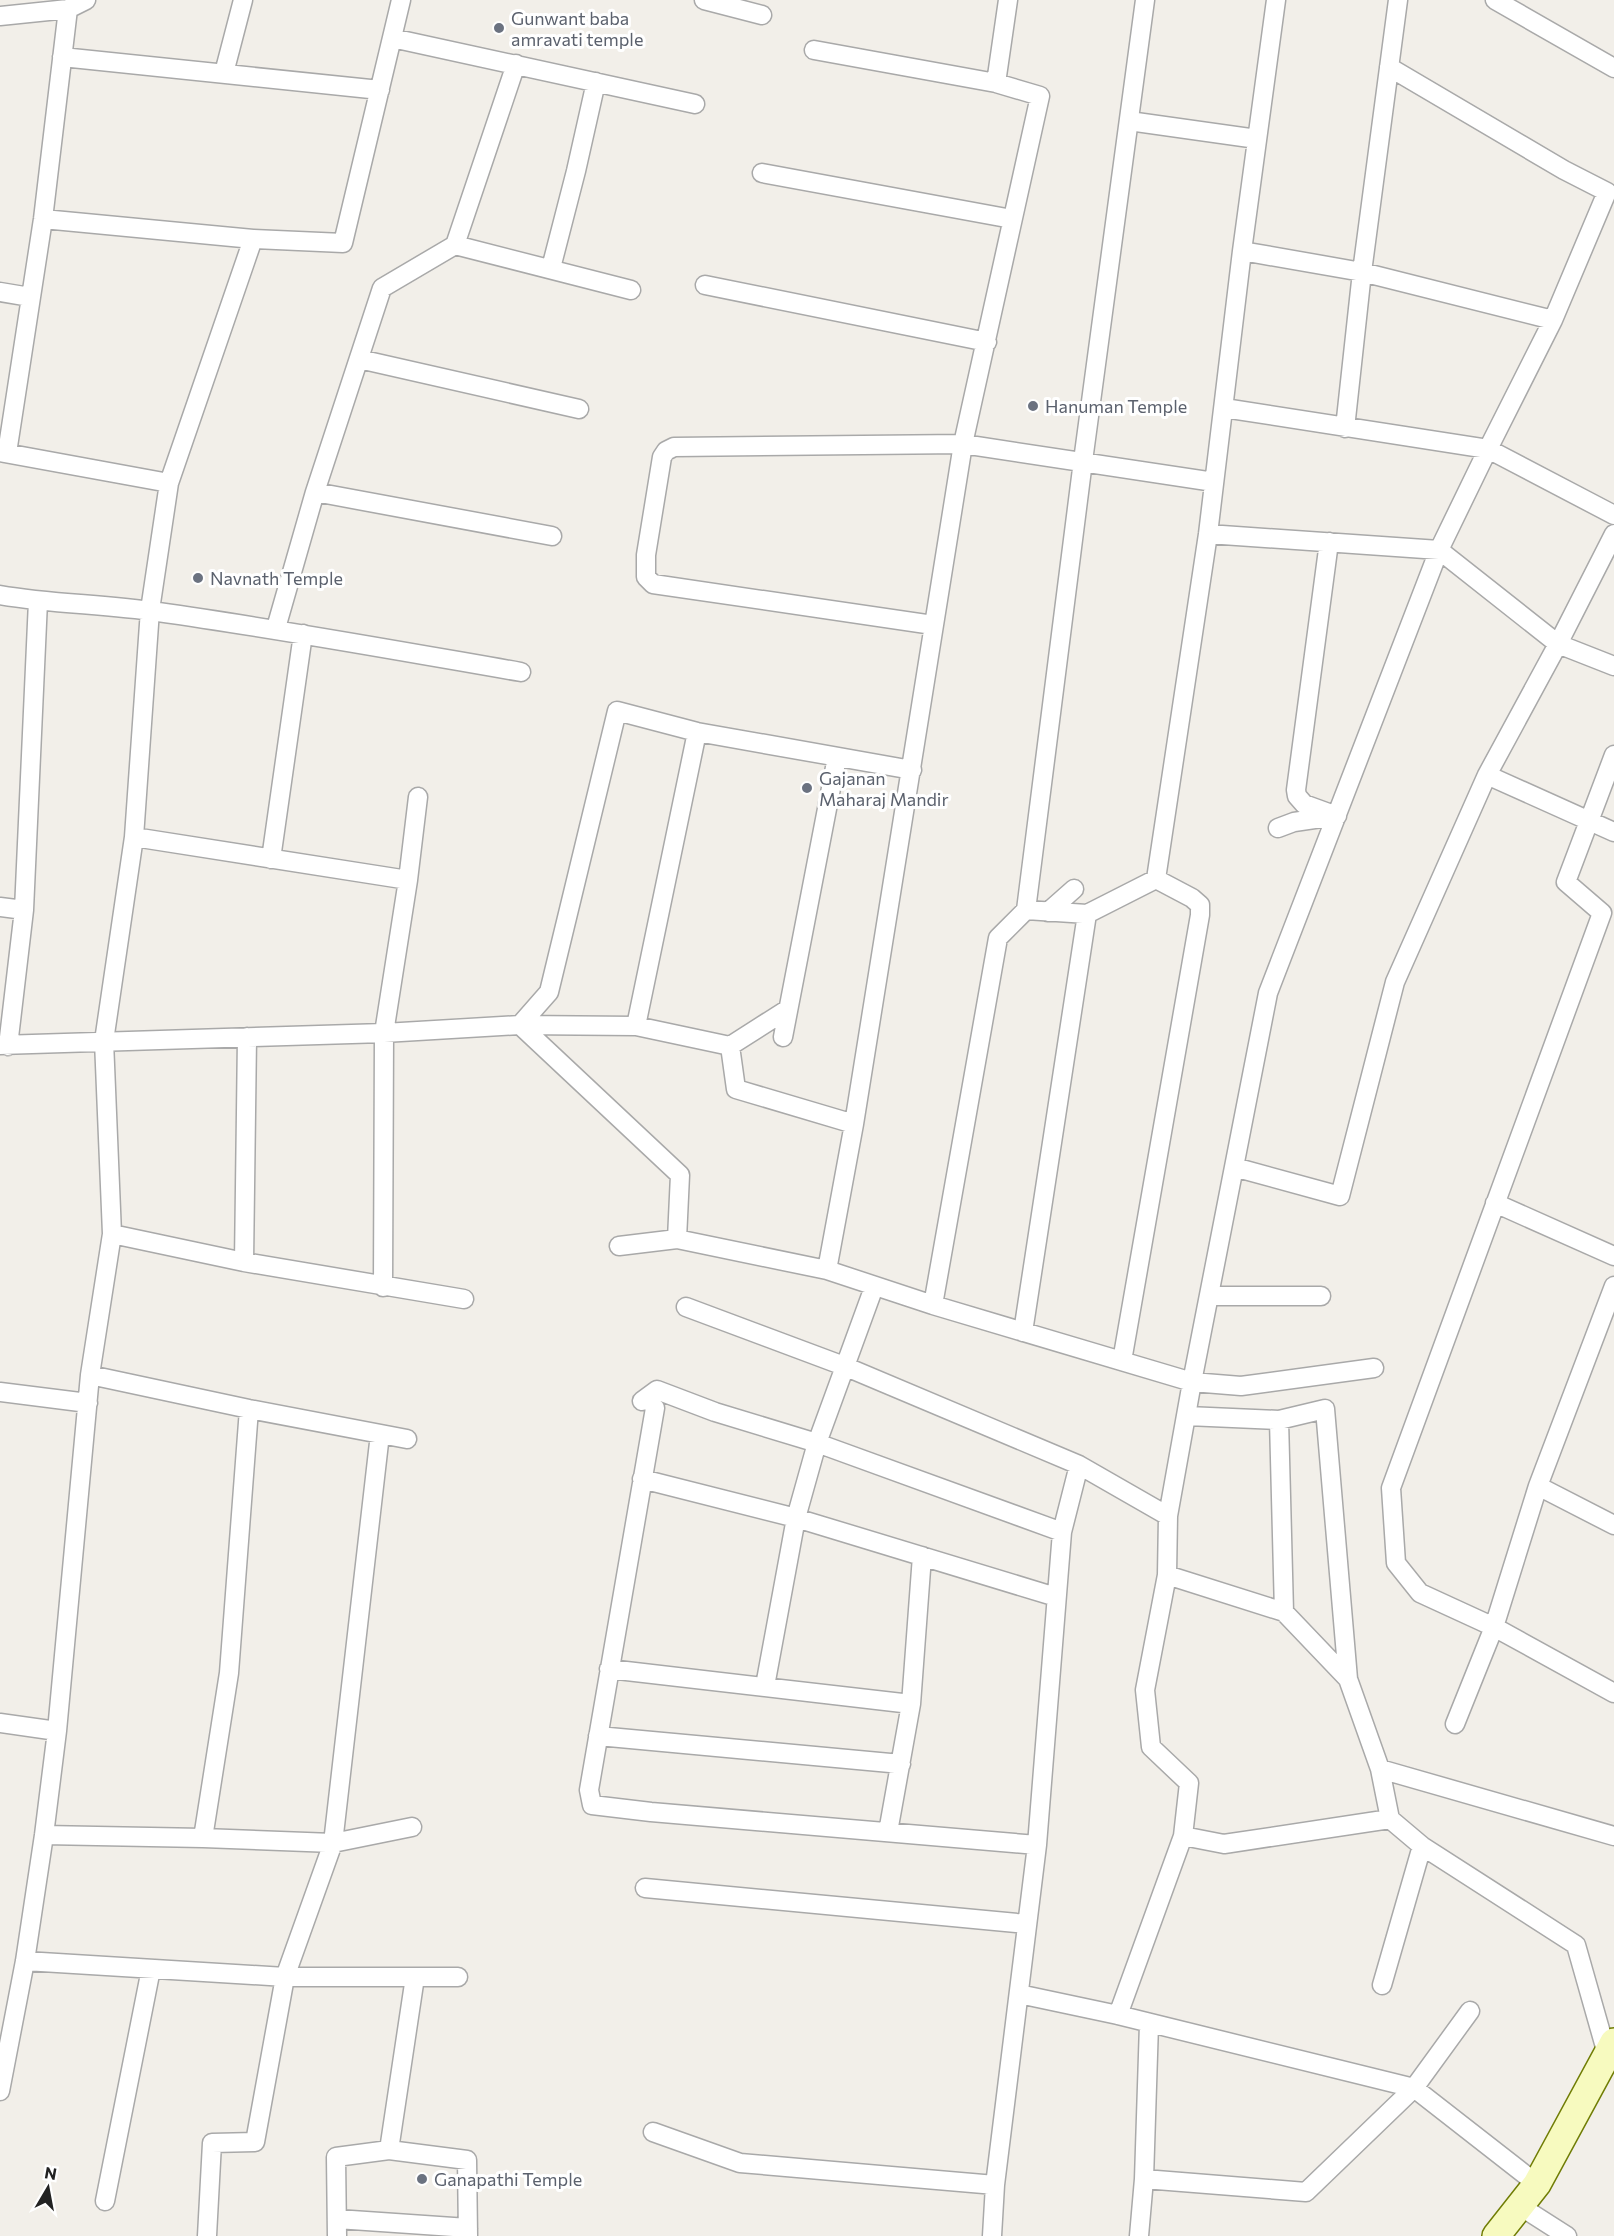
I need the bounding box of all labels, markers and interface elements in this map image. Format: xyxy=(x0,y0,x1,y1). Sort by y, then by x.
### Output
place label: Gunwant baba amravati temple xyxy=(511,7,643,50)
marker: Gunwant baba amravati temple xyxy=(492,21,506,35)
place label: Hanuman Temple xyxy=(1045,395,1187,417)
marker: Hanuman Temple xyxy=(1026,399,1040,413)
place label: Navnath Temple xyxy=(210,567,343,589)
marker: Navnath Temple xyxy=(191,571,205,585)
place label: Gajanan Maharaj Mandir xyxy=(819,767,949,810)
marker: Gajanan Maharaj Mandir xyxy=(800,781,814,795)
north arrow xyxy=(18,2158,78,2218)
text: N xyxy=(43,2162,58,2183)
place label: Ganapathi Temple xyxy=(434,2168,582,2190)
marker: Ganapathi Temple xyxy=(415,2172,429,2186)

